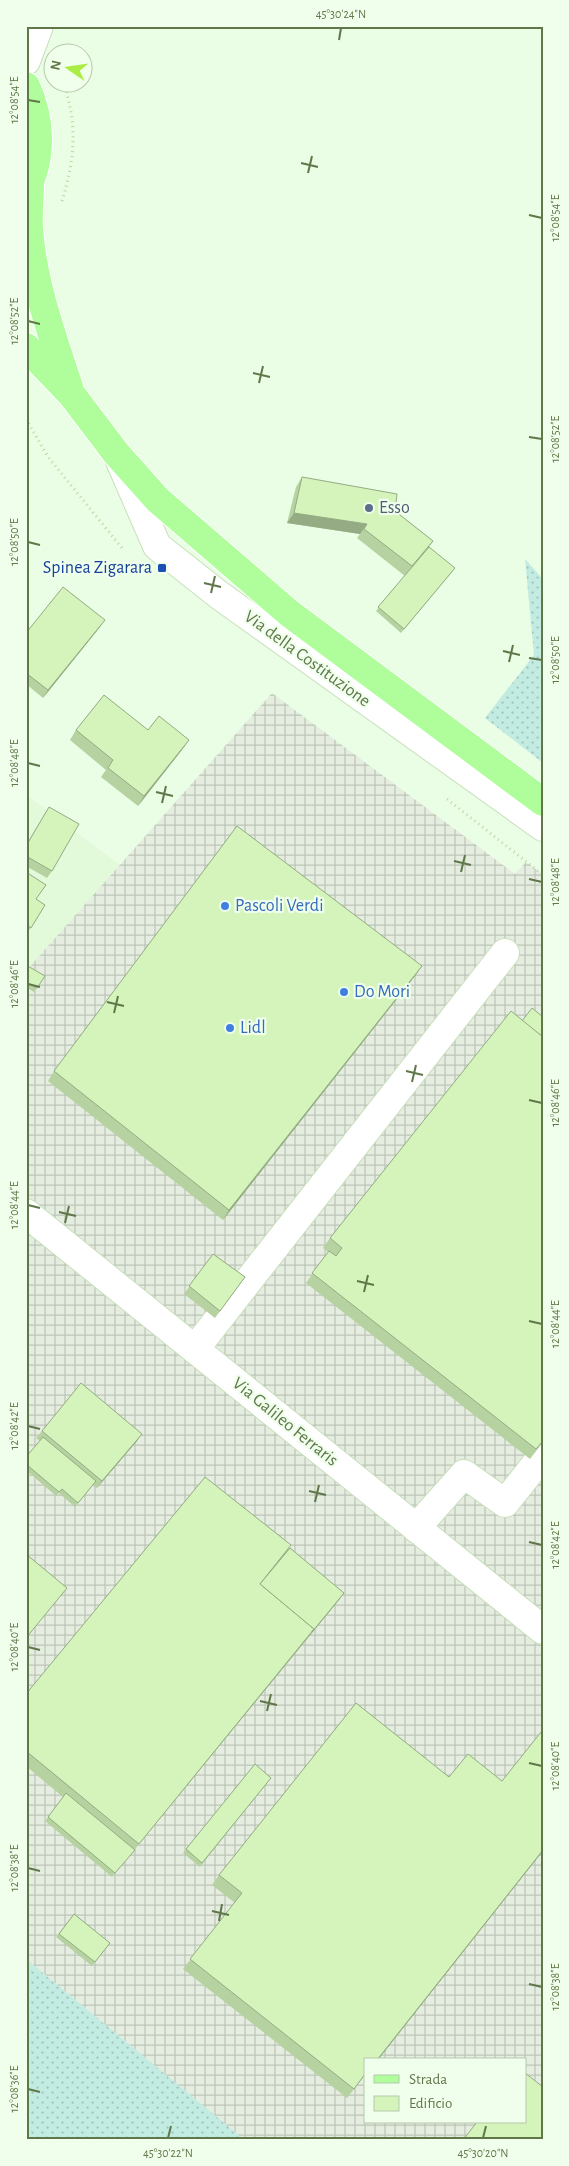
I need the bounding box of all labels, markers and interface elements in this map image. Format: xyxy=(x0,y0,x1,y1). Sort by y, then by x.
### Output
text: 45°30'24"N xyxy=(316,8,366,20)
north arrow xyxy=(42,42,92,92)
text: N xyxy=(48,59,64,72)
text: 12°08'54"E xyxy=(8,76,20,124)
text: 12°08'54"E xyxy=(549,194,561,242)
text: 12°08'52"E xyxy=(8,297,20,344)
text: 12°08'52"E xyxy=(549,415,561,462)
place label: Esso xyxy=(379,499,410,517)
marker: Esso xyxy=(363,502,375,514)
text: 12°08'50"E xyxy=(8,518,20,566)
place label: Spinea Zigarara xyxy=(43,559,152,577)
marker: Spinea Zigarara xyxy=(156,562,168,574)
street label: Via della Costituzione xyxy=(241,607,373,711)
text: 12°08'50"E xyxy=(549,636,561,684)
text: 12°08'48"E xyxy=(8,739,20,787)
text: 12°08'48"E xyxy=(549,858,561,906)
place label: Pascoli Verdi xyxy=(235,897,324,915)
marker: Pascoli Verdi xyxy=(219,900,231,912)
text: 12°08'46"E xyxy=(8,960,20,1008)
place label: Do Mori xyxy=(354,983,410,1001)
marker: Do Mori xyxy=(338,986,350,998)
place label: Lidl xyxy=(240,1019,266,1037)
marker: Lidl xyxy=(224,1022,236,1034)
text: 12°08'46"E xyxy=(549,1079,561,1127)
text: 12°08'44"E xyxy=(8,1181,20,1229)
text: 12°08'44"E xyxy=(549,1300,561,1348)
street label: Via Galileo Ferraris xyxy=(229,1374,341,1470)
text: 12°08'42"E xyxy=(8,1402,20,1450)
text: 12°08'42"E xyxy=(549,1521,561,1569)
text: 12°08'40"E xyxy=(8,1623,20,1671)
text: 12°08'40"E xyxy=(549,1742,561,1790)
text: 12°08'38"E xyxy=(8,1844,20,1891)
text: 12°08'38"E xyxy=(549,1963,561,2010)
legend xyxy=(364,2058,526,2124)
text: 12°08'36"E xyxy=(8,2065,20,2112)
text: Strada xyxy=(409,2072,447,2087)
text: Edificio xyxy=(409,2096,452,2111)
text: 45°30'22"N xyxy=(143,2147,193,2159)
text: 45°30'20"N xyxy=(458,2147,508,2159)

